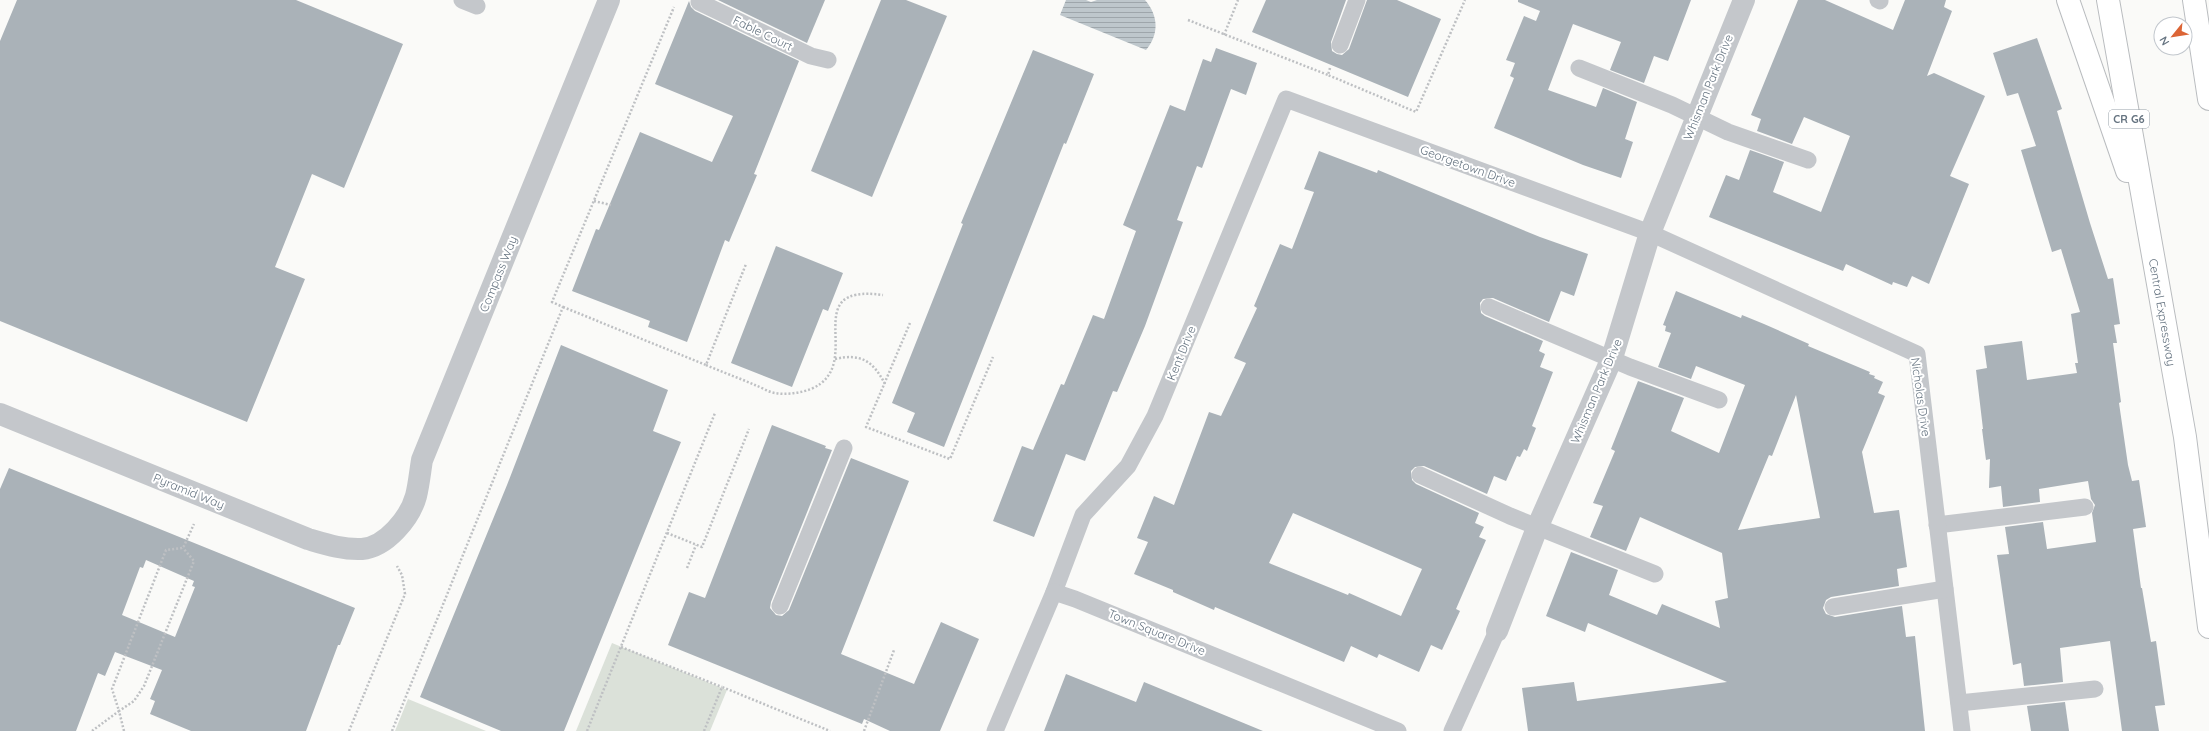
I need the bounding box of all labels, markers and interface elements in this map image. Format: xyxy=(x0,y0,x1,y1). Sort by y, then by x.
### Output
street label: Fable Court xyxy=(731,12,795,54)
north arrow xyxy=(2153,16,2193,56)
street label: Whisman Park Drive xyxy=(1680,32,1736,142)
text: N xyxy=(2156,34,2172,48)
road number: CR G6 xyxy=(2109,110,2149,128)
street label: Georgetown Drive xyxy=(1418,142,1518,190)
street label: Compass Way xyxy=(476,234,520,314)
street label: Central Expressway xyxy=(2146,257,2180,367)
street label: Kent Drive xyxy=(1163,323,1199,383)
street label: Whisman Park Drive xyxy=(1567,336,1625,446)
street label: Nicholas Drive xyxy=(1908,357,1934,438)
street label: Pyramid Way xyxy=(151,470,227,512)
street label: Town Square Drive xyxy=(1106,606,1208,658)

